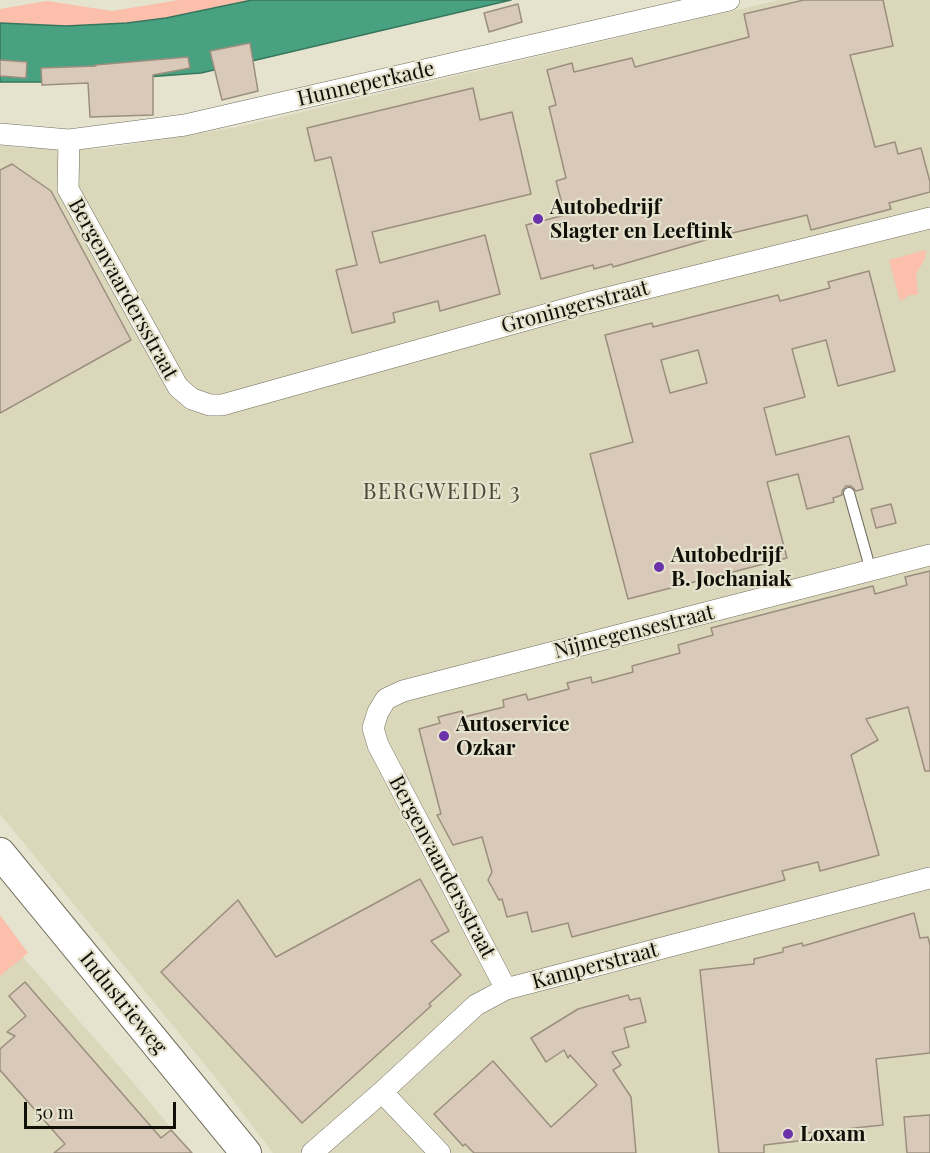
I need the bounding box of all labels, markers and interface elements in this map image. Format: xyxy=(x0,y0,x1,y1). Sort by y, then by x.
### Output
street label: Hunneperkade xyxy=(295,56,437,112)
street label: Bergenvaardersstraat xyxy=(63,194,183,384)
place label: Autobedrijf Slagter en Leeftink xyxy=(550,194,732,244)
marker: Autobedrijf Slagter en Leeftink xyxy=(531,212,545,226)
street label: Groningerstraat xyxy=(499,275,651,339)
district label: BERGWEIDE 3 xyxy=(363,479,521,505)
place label: Autobedrijf B. Jochaniak xyxy=(671,542,792,592)
marker: Autobedrijf B. Jochaniak xyxy=(652,560,666,574)
street label: Nijmegensestraat xyxy=(551,600,717,664)
place label: Autoservice Ozkar xyxy=(456,711,570,761)
marker: Autoservice Ozkar xyxy=(437,729,451,743)
street label: Bergenvaardersstraat xyxy=(383,771,501,963)
street label: Kamperstraat xyxy=(529,937,661,995)
street label: Industrieweg xyxy=(74,947,172,1059)
scale bar xyxy=(27,1090,178,1128)
text: 50 m xyxy=(35,1100,74,1124)
place label: Loxam xyxy=(800,1121,865,1147)
marker: Loxam xyxy=(781,1127,795,1141)

